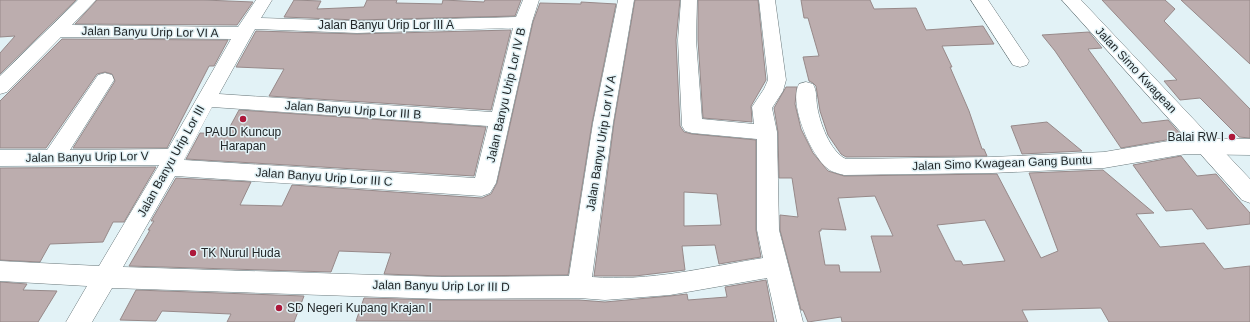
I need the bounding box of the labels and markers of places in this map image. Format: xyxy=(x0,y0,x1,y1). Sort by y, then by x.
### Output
marker: PAUD Kuncup Harapan xyxy=(238,114,248,124)
place label: PAUD Kuncup Harapan xyxy=(205,125,282,153)
place label: Balai RW I xyxy=(1168,130,1224,144)
marker: Balai RW I xyxy=(1227,132,1237,142)
place label: TK Nurul Huda xyxy=(201,246,281,260)
marker: TK Nurul Huda xyxy=(188,248,198,258)
place label: SD Negeri Kupang Krajan I xyxy=(287,301,432,315)
marker: SD Negeri Kupang Krajan I xyxy=(274,303,284,313)

